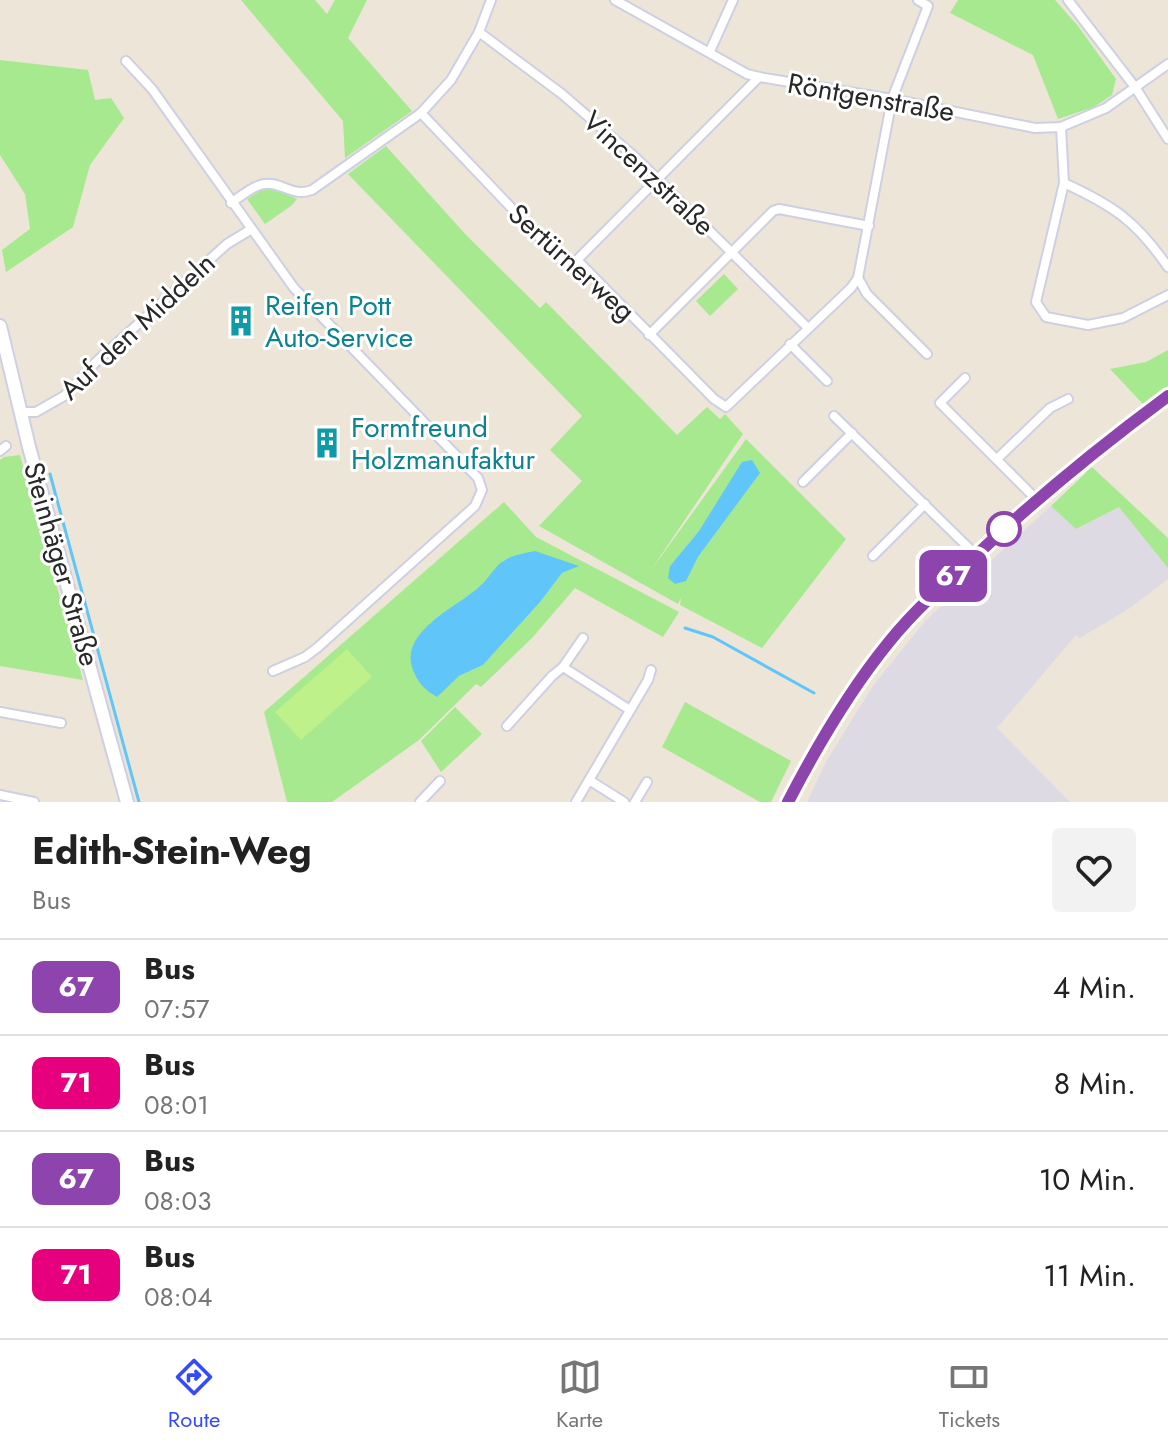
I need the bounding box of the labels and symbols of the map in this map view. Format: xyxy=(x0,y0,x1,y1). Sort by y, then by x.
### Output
street label: Röntgenstraße xyxy=(784,63,958,132)
street label: Vincenzstraße xyxy=(574,101,724,245)
street label: Sertürnerweg xyxy=(499,194,644,331)
street label: Auf den Middeln xyxy=(50,243,224,410)
place label: Reifen Pott Auto-Service xyxy=(265,285,413,358)
building icon: Reifen Pott Auto-Service xyxy=(224,304,258,338)
place label: Formfreund Holzmanufaktur xyxy=(351,407,536,480)
building icon: Formfreund Holzmanufaktur xyxy=(310,426,344,460)
street label: Steinhäger Straße xyxy=(13,457,110,671)
unlabelled marker xyxy=(987,512,1021,546)
line badge: 67 xyxy=(917,550,989,602)

